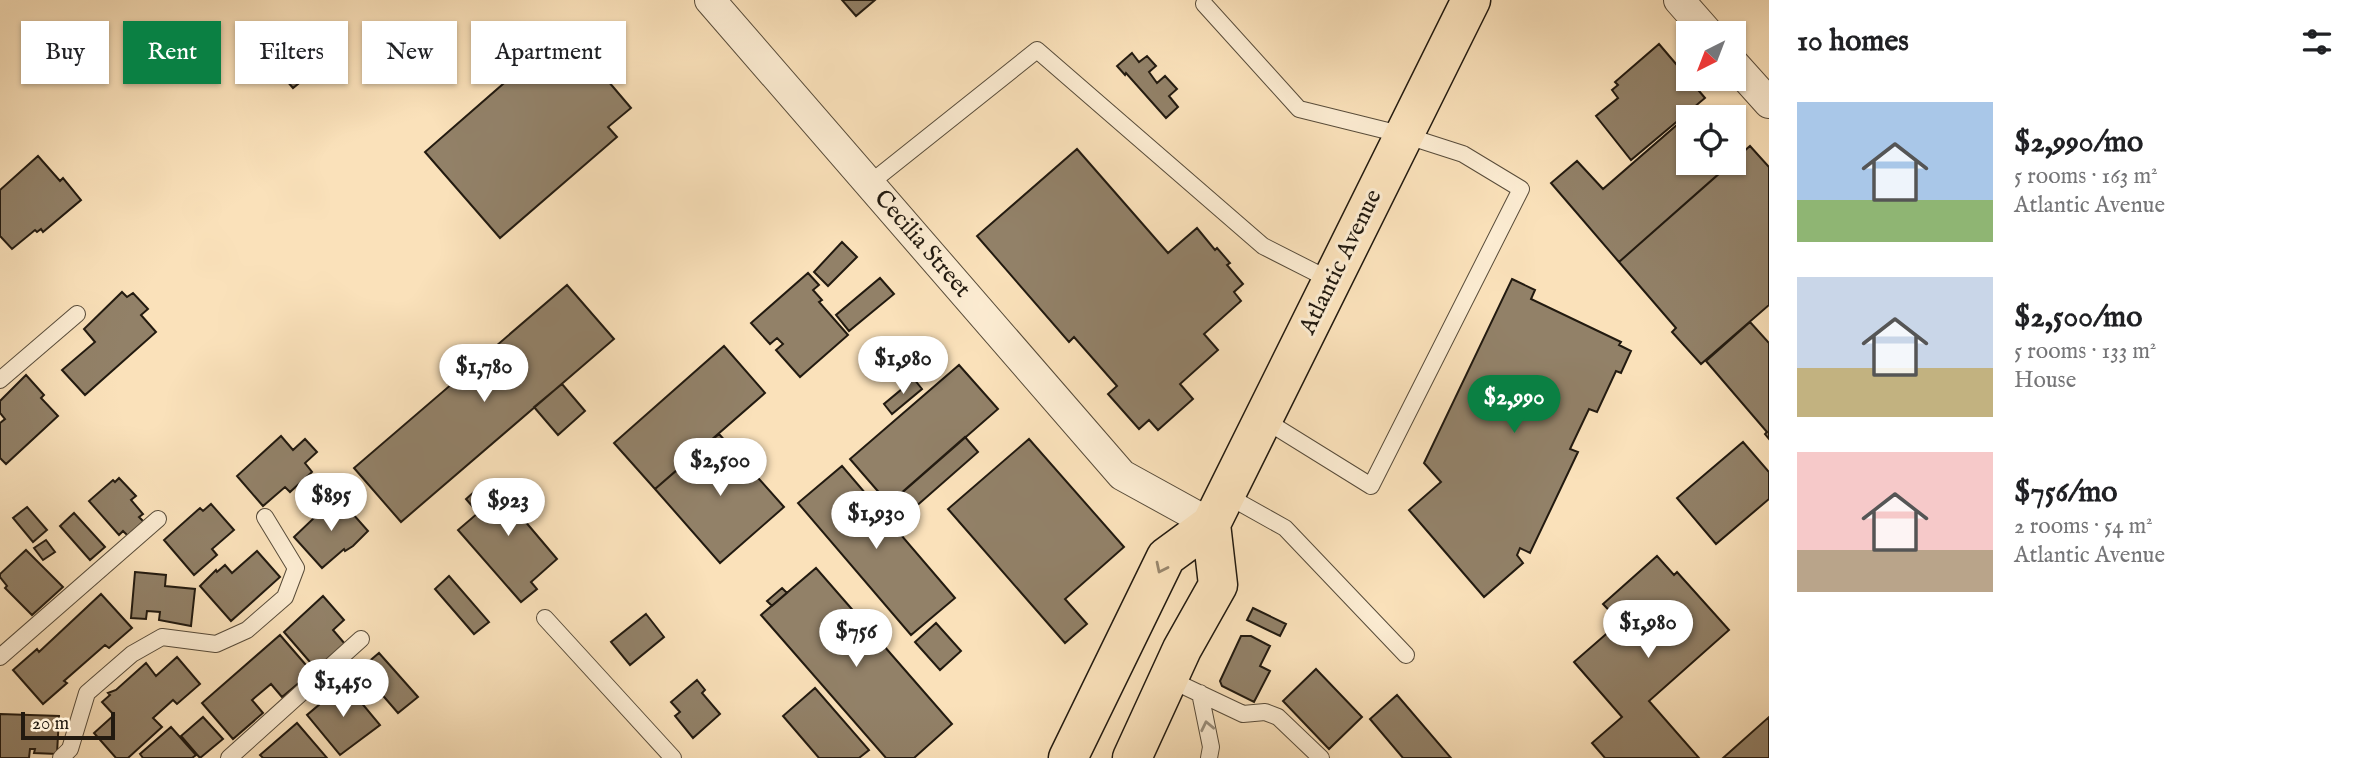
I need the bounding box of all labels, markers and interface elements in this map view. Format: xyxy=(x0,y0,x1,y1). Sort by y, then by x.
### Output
chip: Buy xyxy=(21,21,109,84)
chip: Rent xyxy=(123,21,221,84)
chip: Filters xyxy=(235,21,348,84)
chip: New xyxy=(362,21,457,84)
chip: Apartment xyxy=(471,21,626,84)
north arrow xyxy=(1676,21,1746,91)
map controls xyxy=(1676,21,1746,175)
text: 10 homes xyxy=(1797,23,1909,61)
icon: filters xyxy=(2298,23,2336,61)
button: locate xyxy=(1676,105,1746,175)
text: $2,990/mo xyxy=(2014,124,2143,162)
icon: home xyxy=(1853,130,1937,214)
text: 5 rooms · 163 m² xyxy=(2014,162,2158,191)
street label: Cecilia Street xyxy=(867,184,977,304)
street label: Atlantic Avenue xyxy=(1292,184,1389,341)
text: Atlantic Avenue xyxy=(2014,191,2165,220)
text: $2,500/mo xyxy=(2014,299,2142,337)
icon: home xyxy=(1853,305,1937,389)
pin: $1,980 xyxy=(846,336,960,396)
text: 5 rooms · 133 m² xyxy=(2014,337,2157,366)
pin: $1,780 xyxy=(427,344,541,404)
text: $1,980 xyxy=(874,344,932,373)
text: $1,780 xyxy=(455,352,513,381)
text: House xyxy=(2014,366,2076,395)
pin: $2,990 xyxy=(1457,376,1571,435)
text: $2,990 xyxy=(1483,383,1545,412)
pin: $2,500 xyxy=(663,438,777,498)
text: $2,500 xyxy=(690,446,750,475)
pin: $895 xyxy=(290,474,372,533)
text: $756/mo xyxy=(2014,474,2118,512)
pin: $923 xyxy=(467,478,549,538)
icon: home xyxy=(1853,480,1937,564)
text: $895 xyxy=(311,481,351,510)
text: $923 xyxy=(487,486,529,515)
pin: $1,930 xyxy=(819,491,933,551)
text: $1,930 xyxy=(847,499,905,528)
text: 2 rooms · 54 m² xyxy=(2014,512,2153,541)
text: Atlantic Avenue xyxy=(2014,541,2165,570)
one-way arrow xyxy=(1155,561,1169,573)
pin: $1,980 xyxy=(1591,600,1705,660)
text: $1,980 xyxy=(1619,608,1677,637)
pin: $756 xyxy=(815,610,897,669)
text: $756 xyxy=(835,617,877,646)
pin: $1,450 xyxy=(286,660,400,719)
text: $1,450 xyxy=(314,667,372,696)
scale bar xyxy=(21,709,116,741)
text: 20 m xyxy=(32,712,69,736)
one-way arrow xyxy=(1201,720,1216,732)

